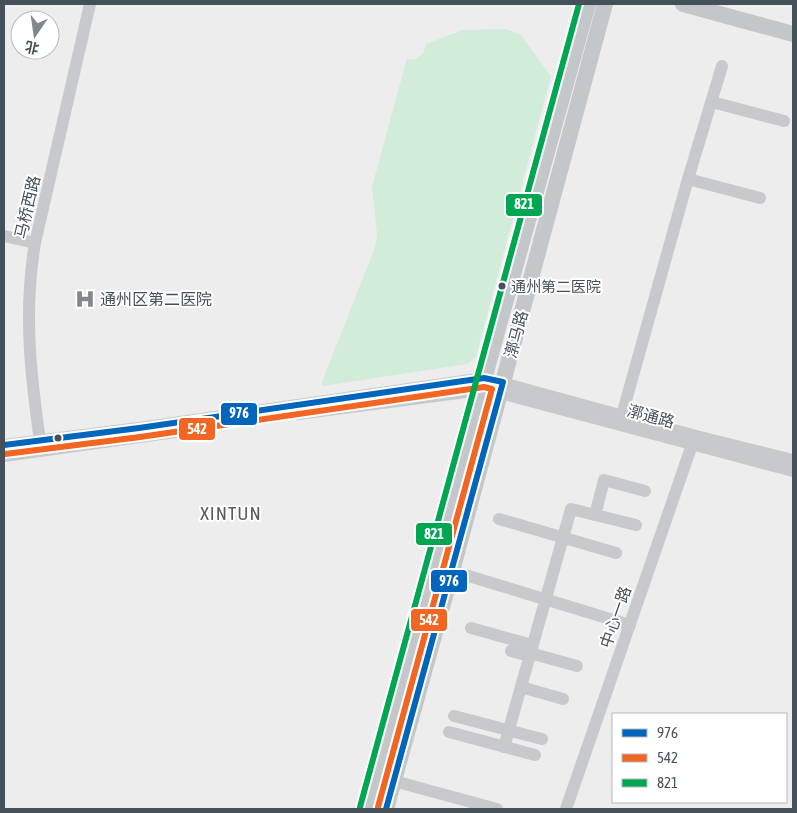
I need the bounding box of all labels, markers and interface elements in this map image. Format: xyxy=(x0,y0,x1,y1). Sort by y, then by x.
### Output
north arrow xyxy=(10,10,60,60)
text: 北 xyxy=(23,38,41,57)
street label: 马桥西路 xyxy=(11,174,43,240)
line badge: 821 xyxy=(505,193,543,217)
text: 821 xyxy=(514,196,534,212)
place label: 通州第二医院 xyxy=(511,278,601,295)
marker: 通州第二医院 xyxy=(497,281,507,291)
hospital icon: 通州区第二医院 xyxy=(74,288,96,310)
place label: 通州区第二医院 xyxy=(100,290,212,308)
street label: 漷马路 xyxy=(501,308,531,360)
street label: 漷通路 xyxy=(625,401,677,431)
line badge: 976 xyxy=(220,402,258,426)
text: 976 xyxy=(229,405,249,421)
line badge: 542 xyxy=(178,417,216,441)
text: 542 xyxy=(187,421,207,437)
unlabelled marker xyxy=(53,433,63,443)
district label: XINTUN xyxy=(200,502,262,524)
line badge: 821 xyxy=(415,522,453,546)
text: 821 xyxy=(424,526,444,542)
line badge: 976 xyxy=(430,569,468,593)
text: 976 xyxy=(439,573,459,589)
street label: 中心一路 xyxy=(596,584,634,650)
line badge: 542 xyxy=(410,608,448,632)
text: 542 xyxy=(419,612,439,628)
legend xyxy=(612,713,787,803)
text: 976 xyxy=(657,724,678,741)
text: 542 xyxy=(657,749,678,766)
text: 821 xyxy=(657,774,678,791)

